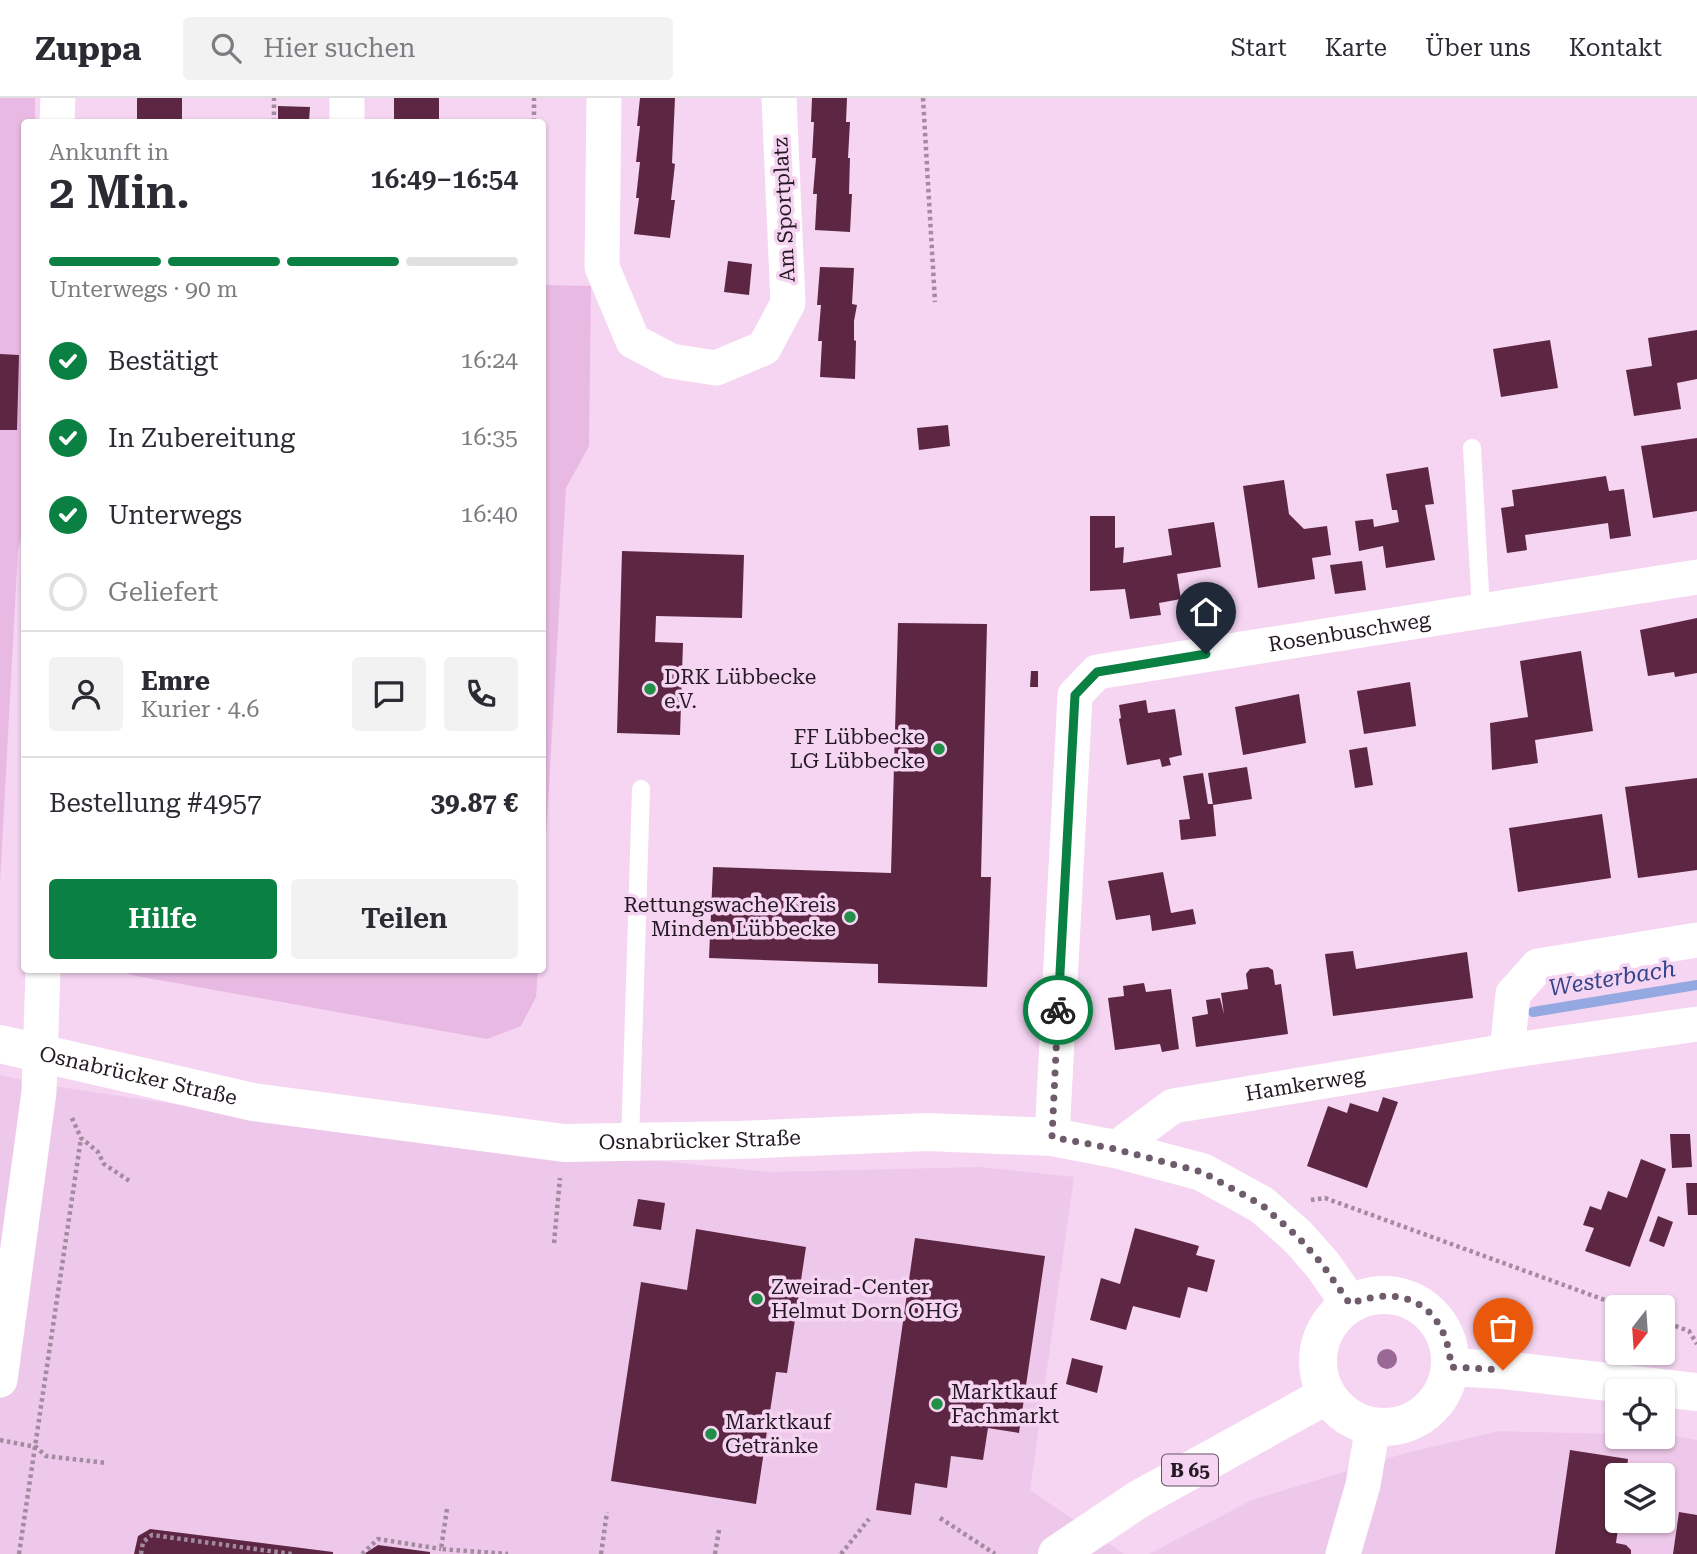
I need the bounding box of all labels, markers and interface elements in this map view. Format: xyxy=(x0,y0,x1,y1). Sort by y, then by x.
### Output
search box xyxy=(183,17,673,80)
text: Zuppa xyxy=(35,29,141,68)
icon: search xyxy=(207,29,245,67)
text: Hier suchen xyxy=(263,33,416,63)
text: Start xyxy=(1231,34,1287,62)
text: Karte xyxy=(1325,34,1387,62)
text: Über uns xyxy=(1425,34,1531,62)
text: Kontakt xyxy=(1569,34,1662,62)
street label: Am Sportplatz xyxy=(768,137,800,283)
text: Ankunft in xyxy=(49,139,169,166)
text: 16:49–16:54 xyxy=(370,164,518,194)
text: 2 Min. xyxy=(49,165,190,219)
text: Unterwegs · 90 m xyxy=(49,276,238,303)
icon: check xyxy=(49,342,87,380)
text: Bestätigt xyxy=(108,346,218,376)
text: 16:24 xyxy=(461,347,518,374)
icon: check xyxy=(49,419,87,457)
text: In Zubereitung xyxy=(108,423,295,453)
text: 16:35 xyxy=(461,424,518,451)
icon: check xyxy=(49,496,87,534)
text: Unterwegs xyxy=(108,500,242,530)
text: 16:40 xyxy=(461,501,518,528)
text: Geliefert xyxy=(108,577,218,607)
pin xyxy=(1176,582,1236,654)
icon: home xyxy=(1187,593,1225,631)
street label: Rosenbuschweg xyxy=(1267,607,1432,657)
button: person xyxy=(49,657,123,731)
button: chat xyxy=(352,657,426,731)
button: phone xyxy=(444,657,518,731)
place label: DRK Lübbecke e.V. xyxy=(664,665,816,713)
text: Emre xyxy=(141,666,210,696)
marker: DRK Lübbecke e.V. xyxy=(642,681,658,697)
text: Kurier · 4.6 xyxy=(141,696,259,723)
place label: FF Lübbecke LG Lübbecke xyxy=(790,725,925,773)
marker: FF Lübbecke LG Lübbecke xyxy=(931,741,947,757)
text: Bestellung #4957 xyxy=(49,788,262,818)
text: 39.87 € xyxy=(430,788,518,818)
button: Hilfe xyxy=(49,879,277,959)
button: Teilen xyxy=(291,879,518,959)
place label: Rettungswache Kreis Minden Lübbecke xyxy=(624,893,836,941)
marker: Rettungswache Kreis Minden Lübbecke xyxy=(842,909,858,925)
water label: Westerbach xyxy=(1547,955,1677,1002)
courier xyxy=(1023,975,1093,1045)
icon: bike xyxy=(1039,991,1077,1029)
street label: Osnabrücker Straße xyxy=(37,1041,240,1110)
street label: Hamkerweg xyxy=(1243,1063,1367,1106)
street label: Osnabrücker Straße xyxy=(598,1125,801,1154)
place label: Zweirad-Center Helmut Dorn OHG xyxy=(771,1275,958,1323)
marker: Zweirad-Center Helmut Dorn OHG xyxy=(749,1291,765,1307)
north arrow xyxy=(1605,1295,1675,1365)
map controls xyxy=(1605,1295,1675,1533)
pin xyxy=(1473,1298,1533,1370)
icon: bag xyxy=(1484,1309,1522,1347)
button: locate xyxy=(1605,1379,1675,1449)
place label: Marktkauf Fachmarkt xyxy=(951,1380,1060,1428)
marker: Marktkauf Fachmarkt xyxy=(929,1396,945,1412)
place label: Marktkauf Getränke xyxy=(725,1410,832,1458)
marker: Marktkauf Getränke xyxy=(703,1426,719,1442)
road number: B 65 xyxy=(1162,1454,1218,1486)
button: layers xyxy=(1605,1463,1675,1533)

